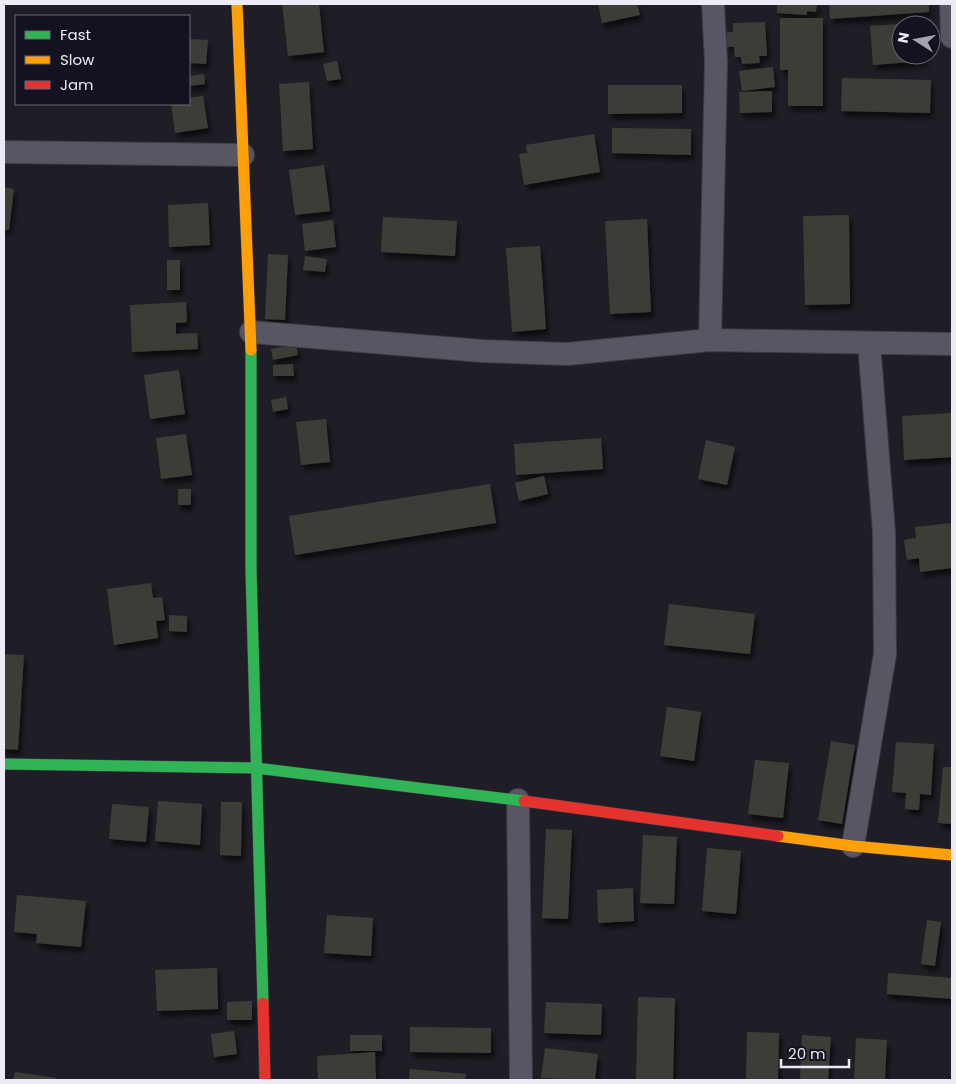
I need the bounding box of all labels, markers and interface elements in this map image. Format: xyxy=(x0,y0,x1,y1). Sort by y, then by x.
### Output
legend xyxy=(15,15,190,105)
north arrow xyxy=(891,15,941,65)
text: Fast xyxy=(60,24,91,45)
text: N xyxy=(892,30,914,45)
text: Slow xyxy=(60,49,95,70)
text: Jam xyxy=(60,74,94,95)
scale bar xyxy=(781,1036,848,1068)
text: 20 m xyxy=(788,1043,826,1064)

